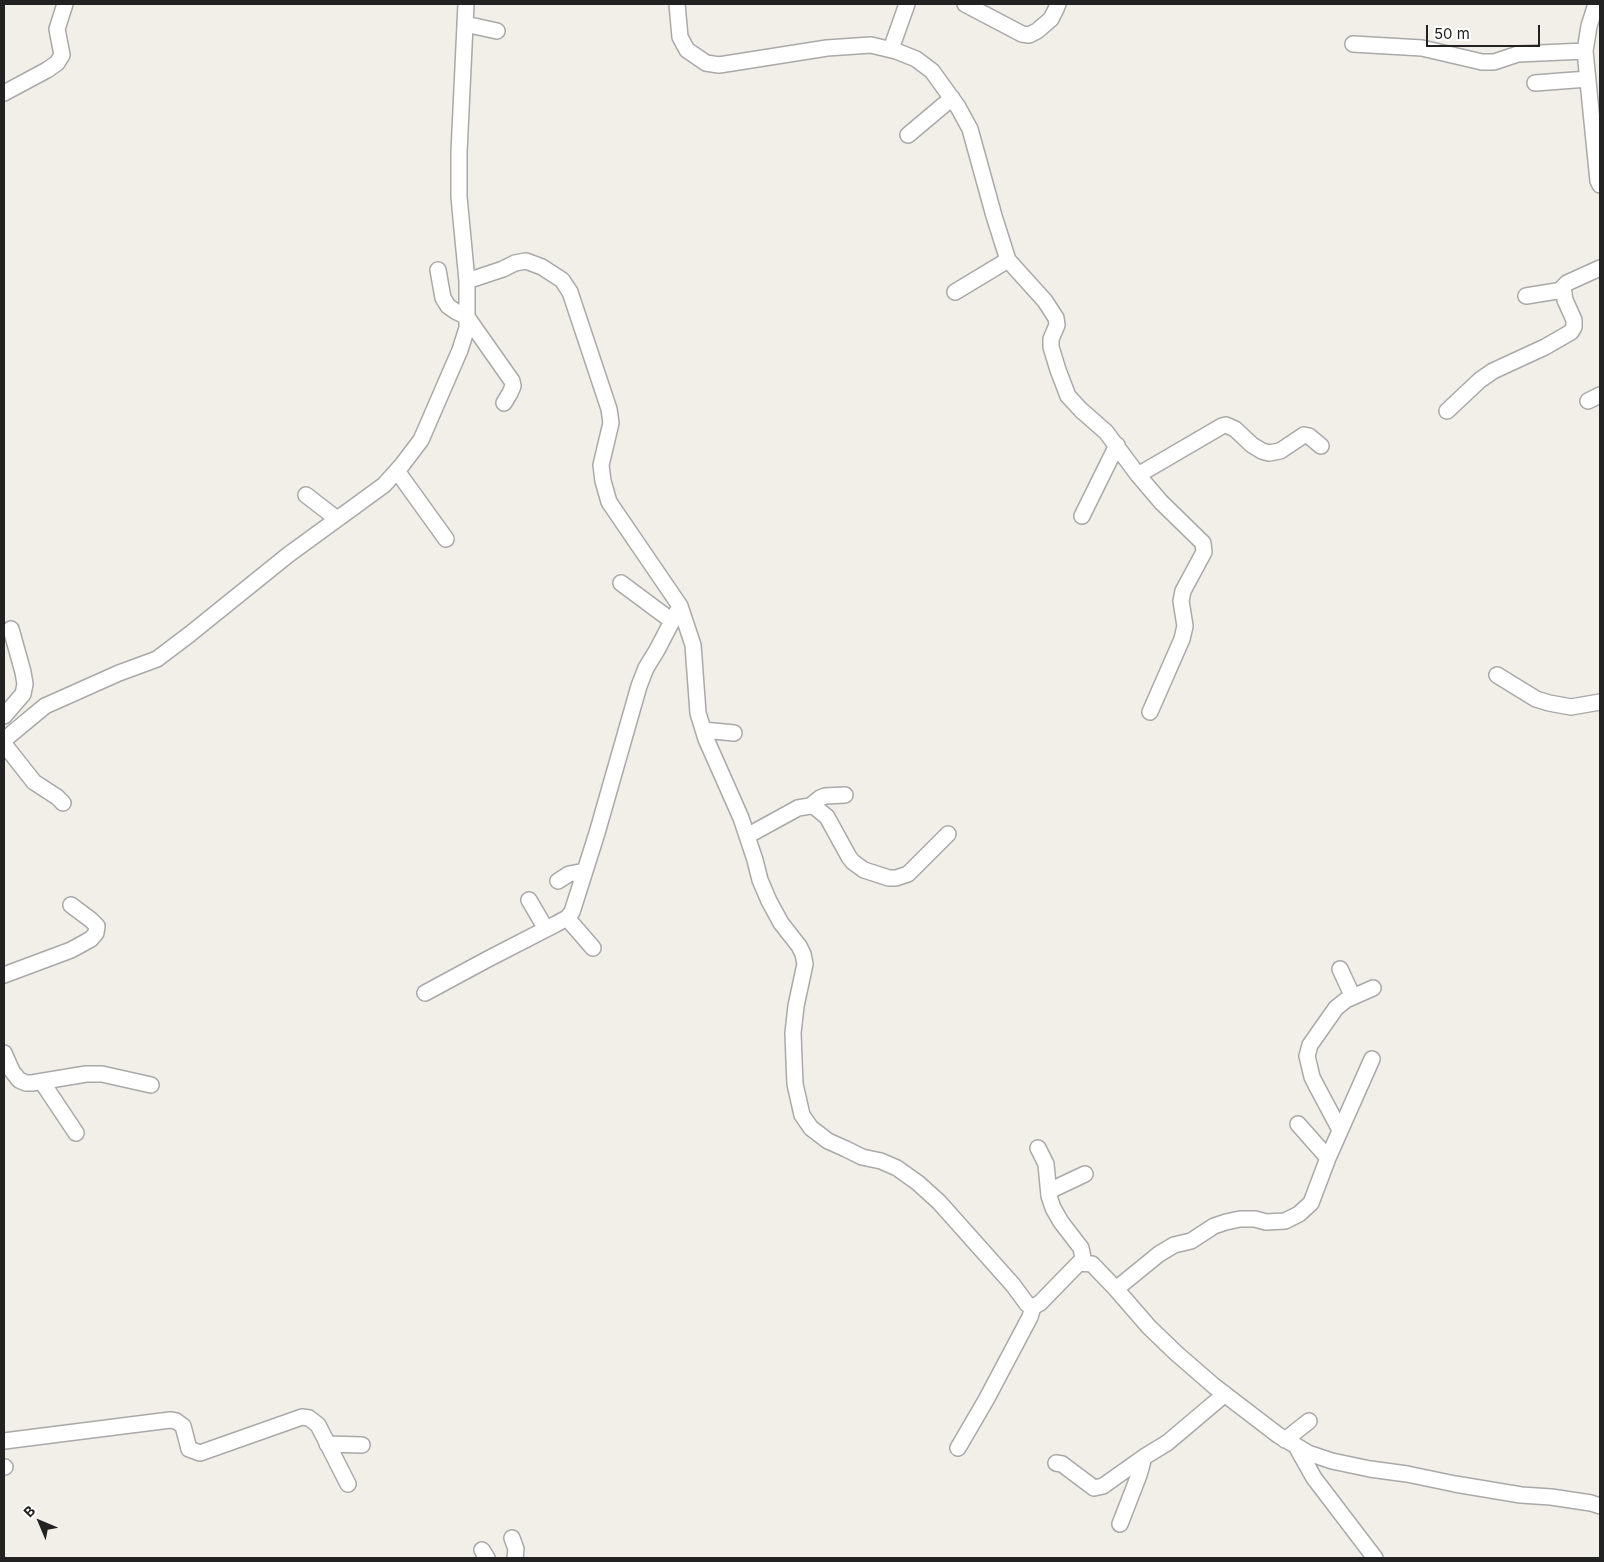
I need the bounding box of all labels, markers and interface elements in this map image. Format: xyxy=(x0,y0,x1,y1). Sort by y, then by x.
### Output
scale bar xyxy=(1429,15,1543,47)
text: 50 m xyxy=(1434,24,1470,43)
north arrow xyxy=(15,1497,65,1547)
text: B xyxy=(20,1502,38,1520)

